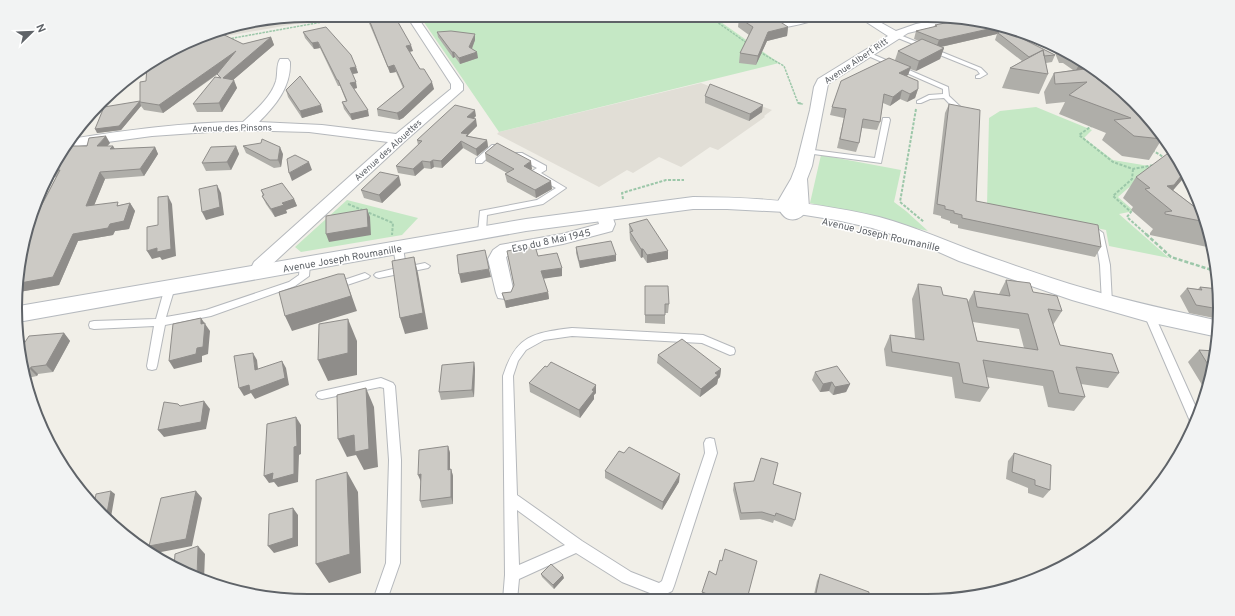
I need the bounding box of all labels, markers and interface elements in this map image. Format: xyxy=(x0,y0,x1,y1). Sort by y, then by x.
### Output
north arrow xyxy=(12,12,52,52)
text: N xyxy=(32,22,48,35)
street label: Avenue Albert Ritt xyxy=(822,36,890,87)
street label: Avenue des Alouettes xyxy=(352,117,424,184)
street label: Avenue des Pinsons xyxy=(192,122,272,135)
street label: Avenue Joseph Roumanille xyxy=(820,216,941,255)
street label: Esp du 8 Mai 1945 xyxy=(511,227,592,256)
street label: Avenue Joseph Roumanille xyxy=(282,243,403,276)

